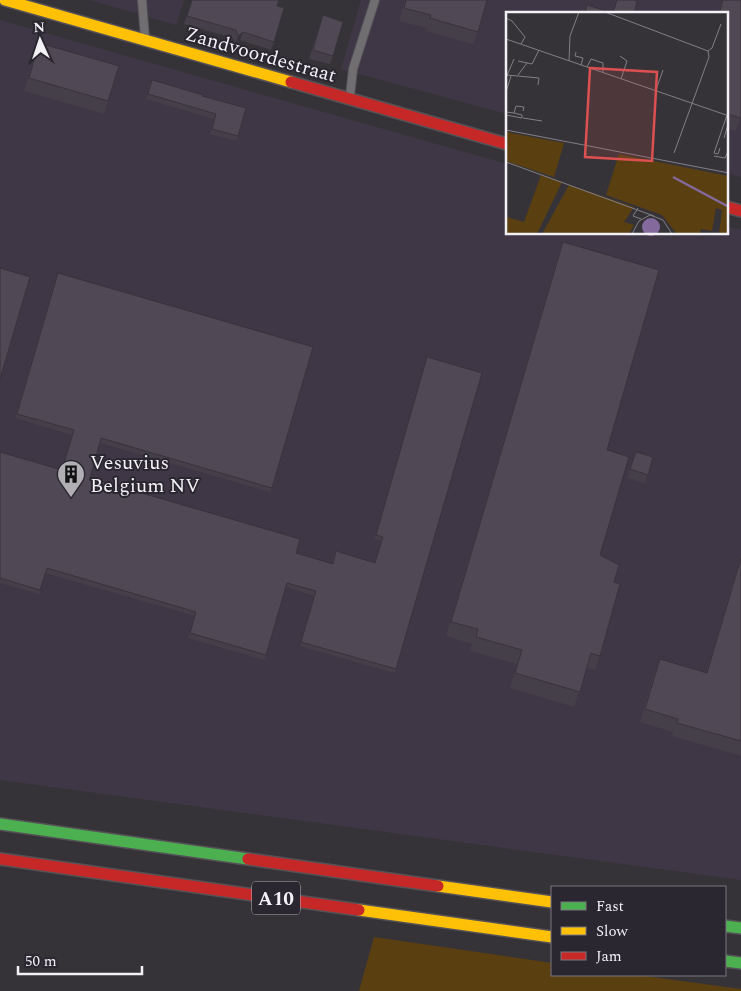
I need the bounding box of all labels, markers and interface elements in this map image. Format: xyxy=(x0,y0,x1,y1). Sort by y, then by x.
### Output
inset map xyxy=(506,12,728,235)
north arrow xyxy=(15,15,65,65)
text: N xyxy=(33,17,46,38)
street label: Zandvoordestraat xyxy=(182,19,340,91)
place label: Vesuvius Belgium NV xyxy=(90,448,200,501)
building icon: Vesuvius Belgium NV xyxy=(56,459,86,498)
road number: A10 xyxy=(252,881,300,914)
legend xyxy=(551,886,726,976)
text: Fast xyxy=(596,895,624,918)
text: Slow xyxy=(596,920,628,943)
scale bar xyxy=(18,944,141,976)
text: Jam xyxy=(596,945,622,968)
text: 50 m xyxy=(25,950,57,973)

